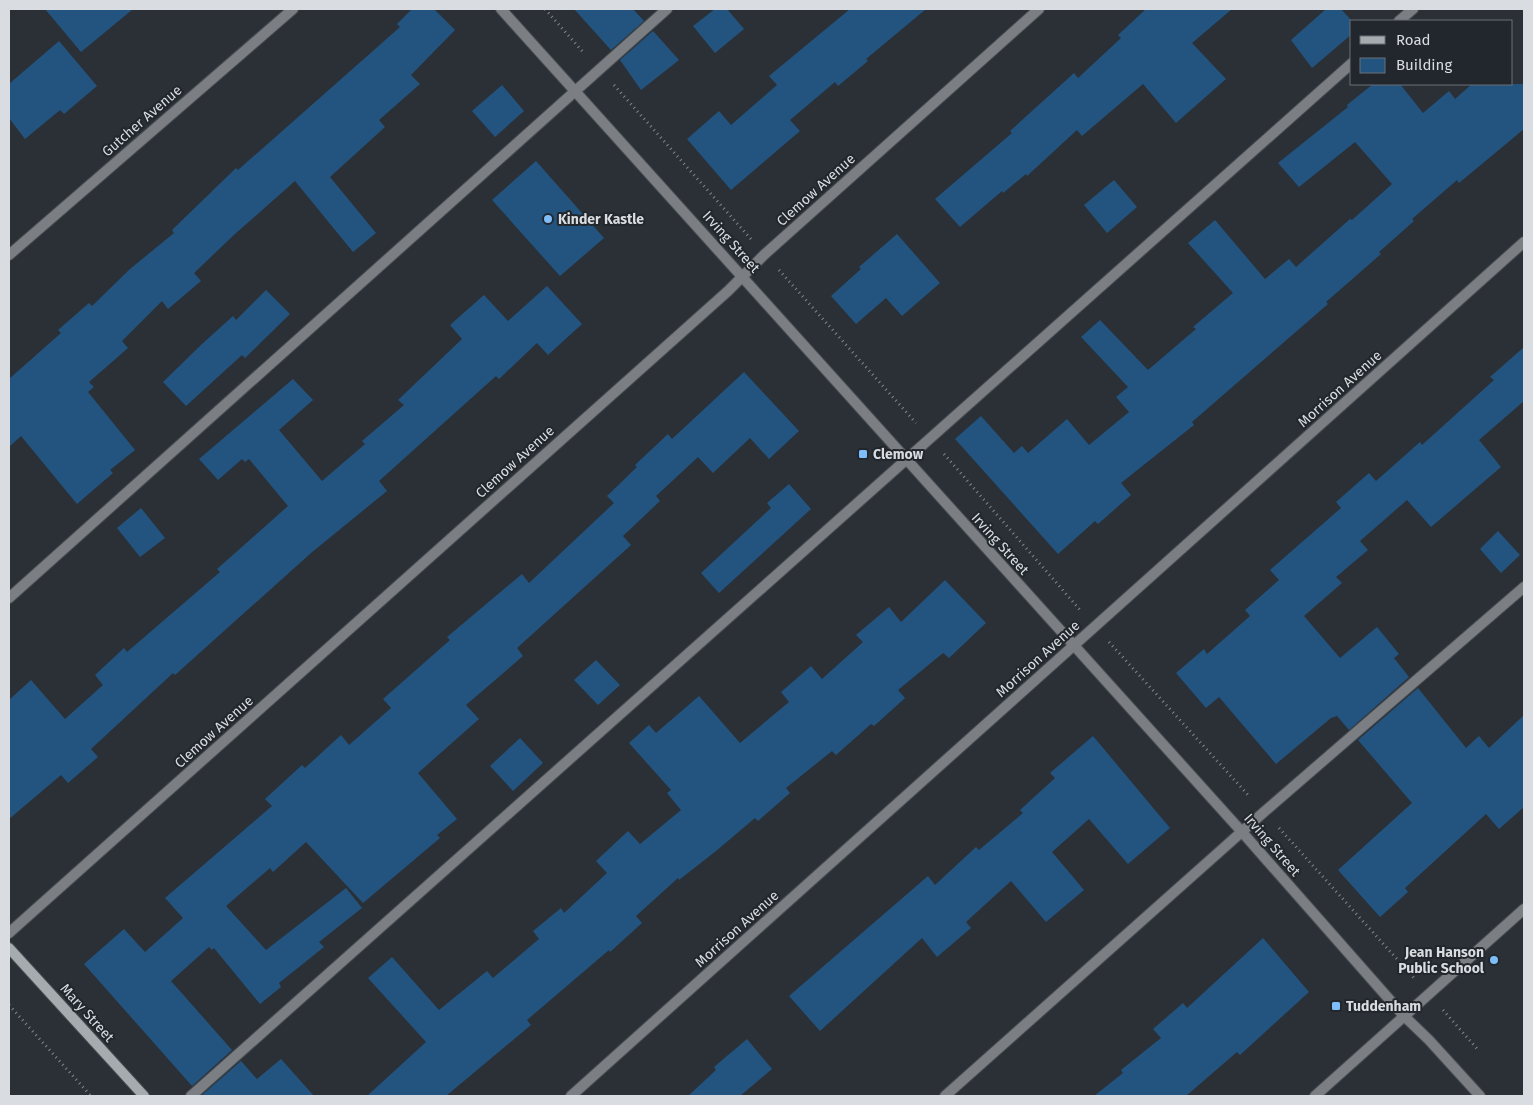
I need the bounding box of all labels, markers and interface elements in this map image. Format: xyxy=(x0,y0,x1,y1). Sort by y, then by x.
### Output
legend xyxy=(1350,20,1513,85)
text: Road xyxy=(1396,31,1431,49)
text: Building xyxy=(1396,56,1452,74)
street label: Gutcher Avenue xyxy=(99,82,185,160)
street label: Clemow Avenue xyxy=(773,150,859,230)
street label: Irving Street xyxy=(699,207,764,277)
place label: Kinder Kastle xyxy=(558,211,644,228)
marker: Kinder Kastle xyxy=(542,213,554,225)
street label: Morrison Avenue xyxy=(1295,347,1385,431)
street label: Clemow Avenue xyxy=(472,422,558,502)
place label: Clemow xyxy=(873,446,924,463)
marker: Clemow xyxy=(857,448,869,460)
street label: Irving Street xyxy=(968,509,1033,579)
street label: Morrison Avenue xyxy=(993,617,1083,701)
street label: Clemow Avenue xyxy=(171,692,257,772)
street label: Irving Street xyxy=(1240,810,1304,881)
street label: Morrison Avenue xyxy=(692,887,782,971)
place label: Jean Hanson Public School xyxy=(1398,944,1485,977)
marker: Jean Hanson Public School xyxy=(1488,954,1500,966)
street label: Mary Street xyxy=(56,980,118,1046)
place label: Tuddenham xyxy=(1346,998,1421,1015)
marker: Tuddenham xyxy=(1330,1000,1342,1012)

